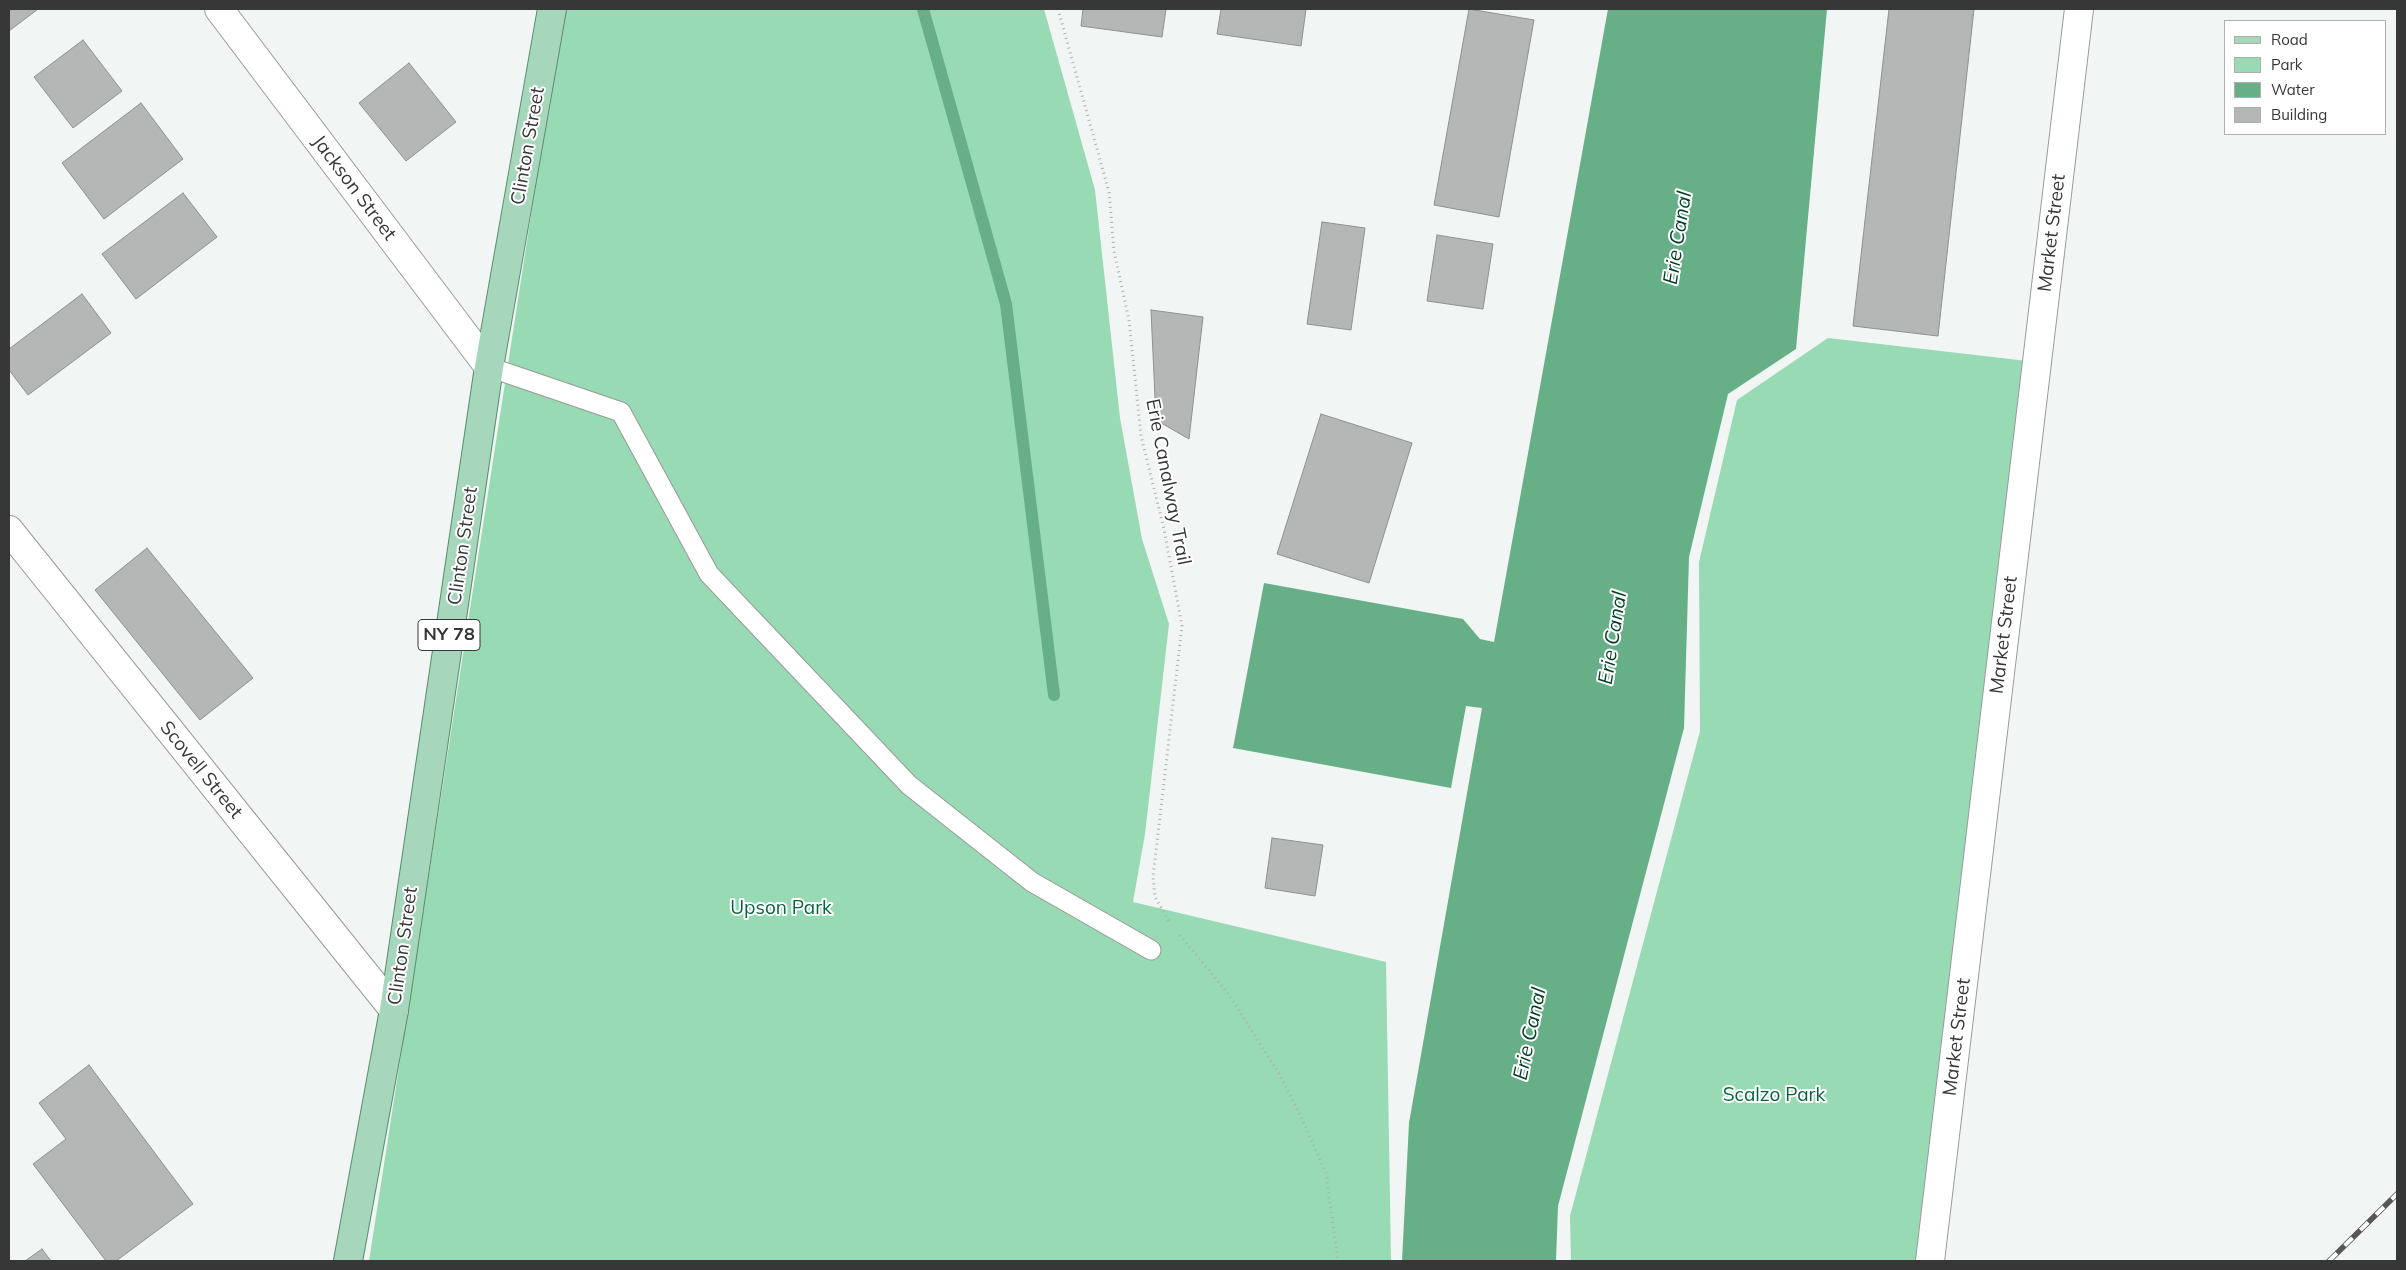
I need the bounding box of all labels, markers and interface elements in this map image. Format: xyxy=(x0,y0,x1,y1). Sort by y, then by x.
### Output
legend xyxy=(2224,20,2386,135)
text: Road xyxy=(2271,30,2308,49)
text: Park xyxy=(2271,55,2303,74)
text: Water xyxy=(2271,80,2315,99)
street label: Clinton Street xyxy=(506,85,550,207)
text: Building xyxy=(2271,105,2327,124)
street label: Jackson Street xyxy=(307,131,401,245)
street label: Market Street xyxy=(2033,173,2071,293)
water label: Erie Canal xyxy=(1659,190,1697,286)
street label: Erie Canalway Trail xyxy=(1141,397,1195,567)
street label: Clinton Street xyxy=(443,485,483,607)
street label: Market Street xyxy=(1985,575,2023,695)
water label: Erie Canal xyxy=(1594,590,1632,686)
road number: NY 78 xyxy=(418,620,480,650)
street label: Scovell Street xyxy=(155,717,247,823)
street label: Clinton Street xyxy=(383,885,423,1007)
park label: Upson Park xyxy=(730,897,832,919)
street label: Market Street xyxy=(1938,977,1976,1097)
water label: Erie Canal xyxy=(1509,986,1551,1082)
park label: Scalzo Park xyxy=(1723,1084,1825,1106)

